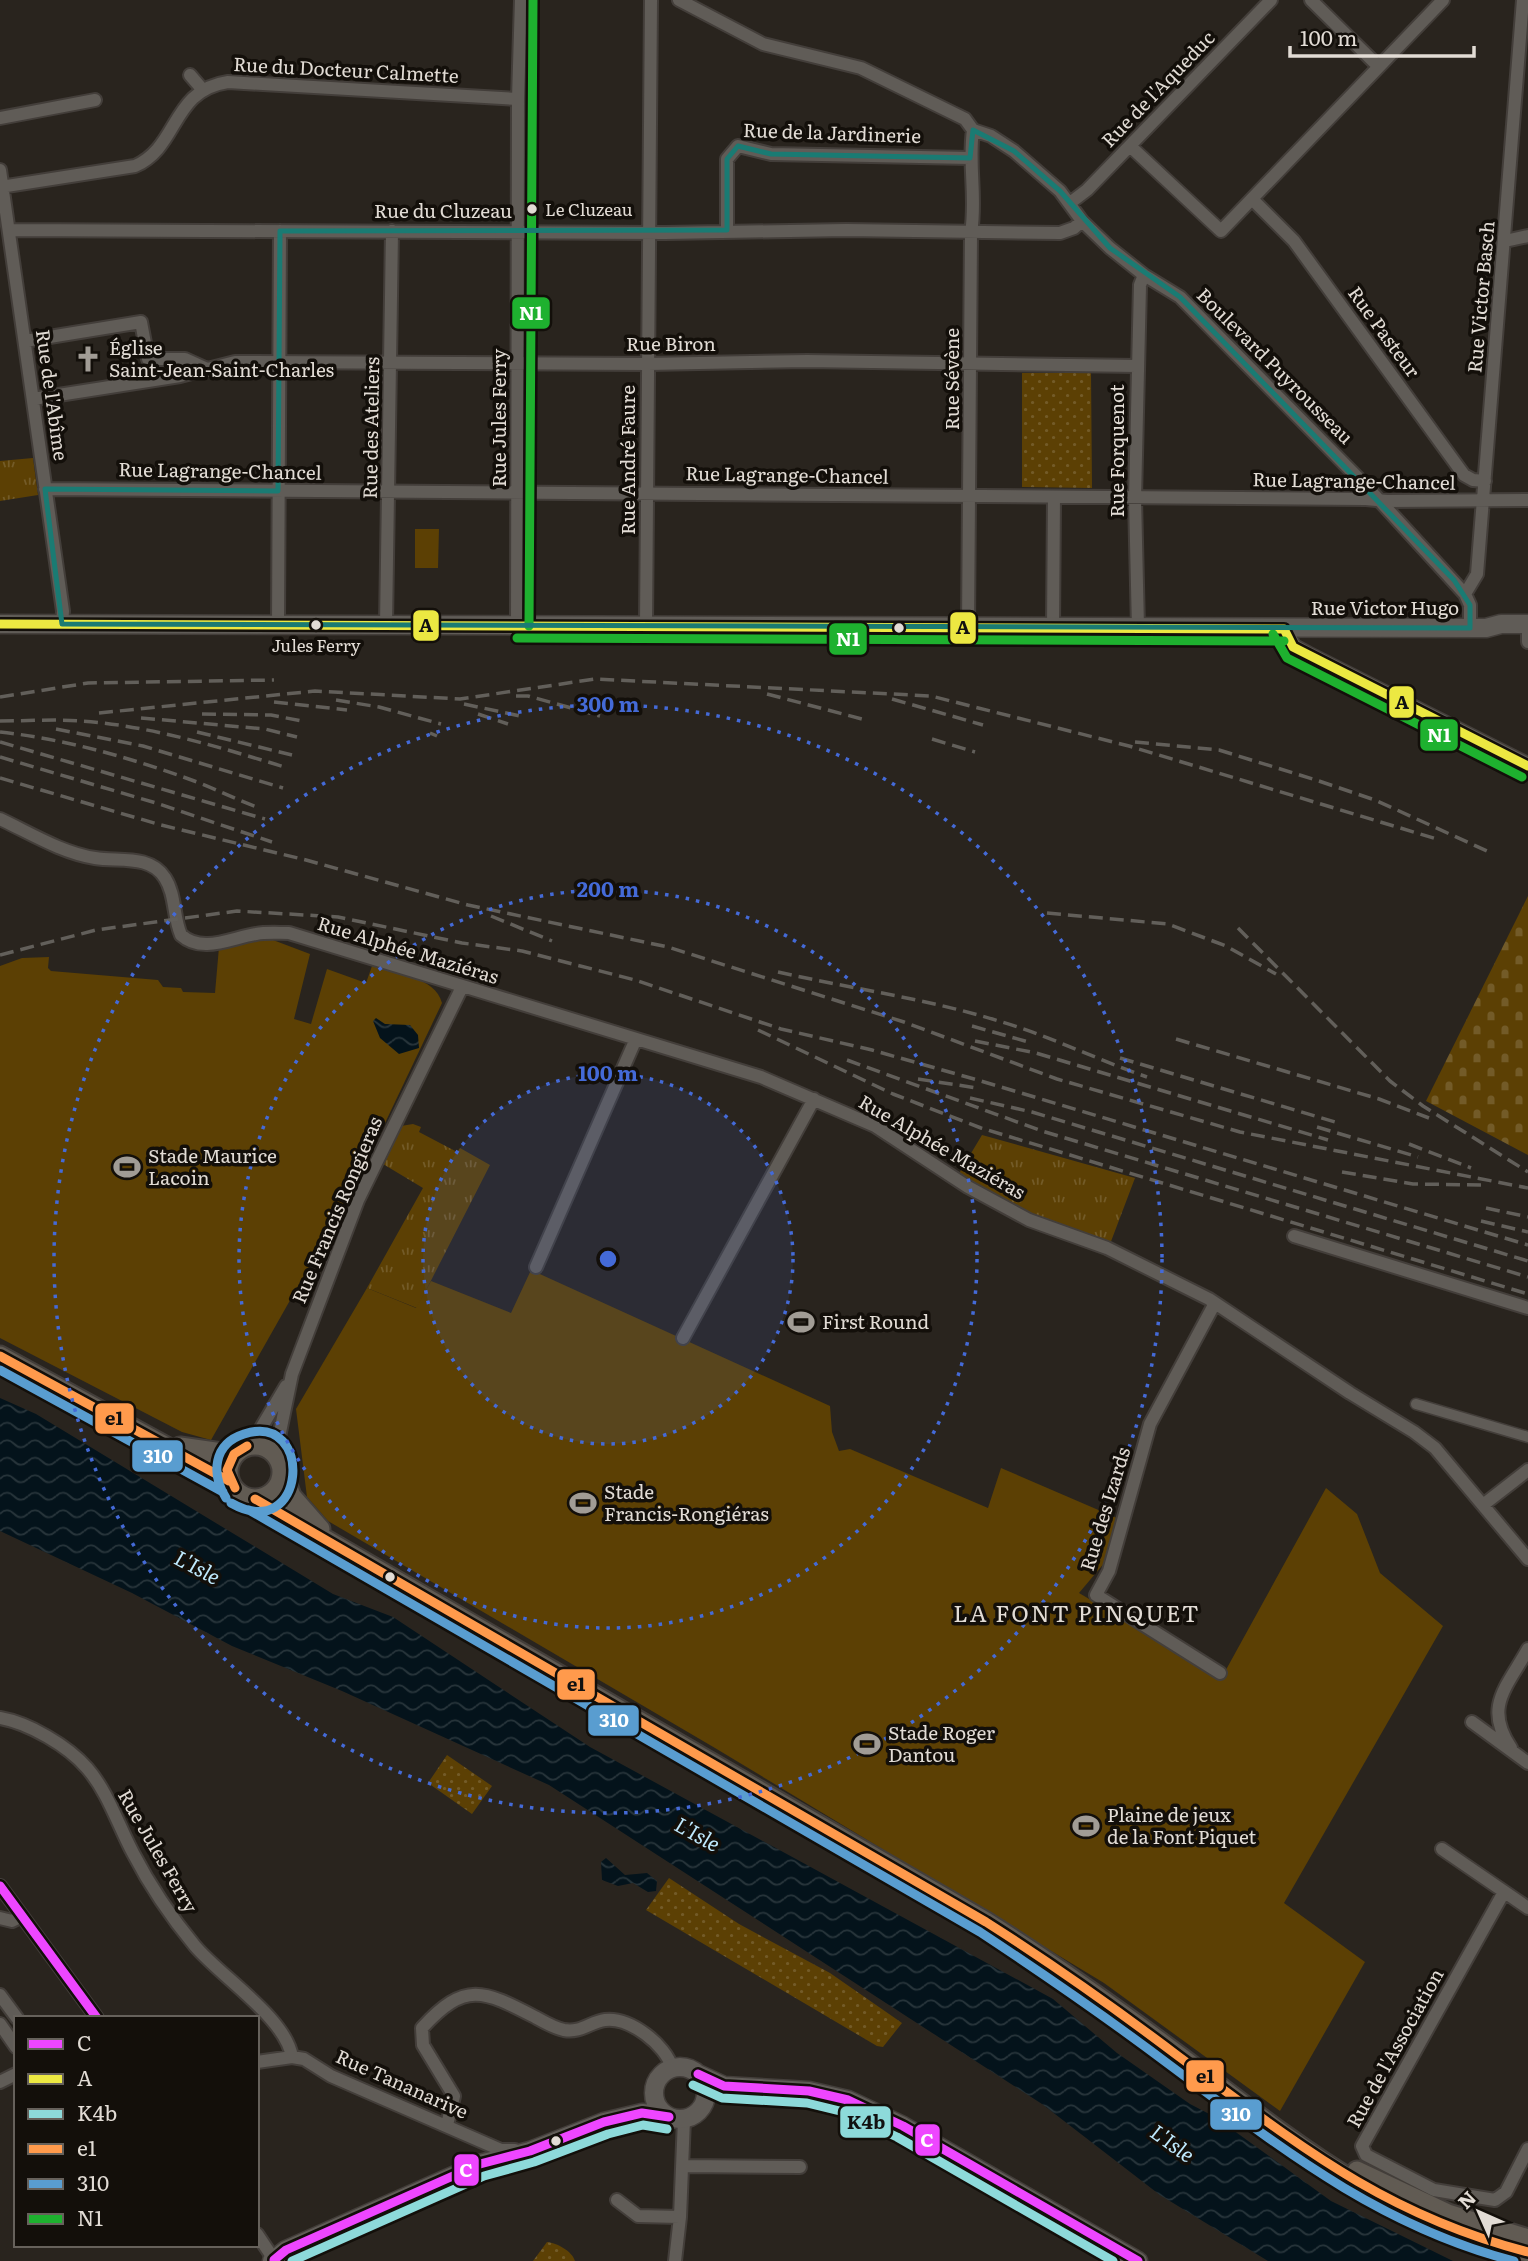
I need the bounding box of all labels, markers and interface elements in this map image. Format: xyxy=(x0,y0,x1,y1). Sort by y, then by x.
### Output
scale bar xyxy=(1290,14,1474,58)
text: 100 m xyxy=(1300,21,1357,52)
street label: Rue de l'Aqueduc xyxy=(1094,24,1220,153)
street label: Rue du Docteur Calmette xyxy=(233,49,460,89)
street label: Rue de la Jardinerie xyxy=(743,115,922,149)
street label: Rue du Cluzeau xyxy=(374,196,512,224)
place label: Le Cluzeau xyxy=(545,196,633,221)
marker: Le Cluzeau xyxy=(525,202,539,216)
street label: Rue Victor Basch xyxy=(1459,220,1501,374)
street label: Rue Pasteur xyxy=(1342,280,1428,383)
street label: Boulevard Puyrousseau xyxy=(1191,281,1360,450)
line badge: N1 xyxy=(511,296,551,330)
text: N1 xyxy=(519,298,543,326)
street label: Rue de l'Abîme xyxy=(30,327,76,463)
street label: Rue Sévène xyxy=(937,328,965,430)
street label: Rue Biron xyxy=(626,329,716,357)
place label: Église Saint-Jean-Saint-Charles xyxy=(109,333,334,383)
church icon: Église Saint-Jean-Saint-Charles xyxy=(73,344,103,374)
street label: Rue Jules Ferry xyxy=(484,349,512,487)
street label: Rue des Ateliers xyxy=(355,356,385,499)
street label: Rue Forquenot xyxy=(1102,384,1130,518)
street label: Rue André Faure xyxy=(613,385,641,535)
street label: Rue Lagrange-Chancel xyxy=(118,454,322,486)
street label: Rue Lagrange-Chancel xyxy=(685,458,889,490)
street label: Rue Lagrange-Chancel xyxy=(1252,464,1456,496)
street label: Rue Victor Hugo xyxy=(1311,593,1459,621)
line badge: A xyxy=(412,609,440,642)
text: A xyxy=(419,610,434,638)
line badge: A xyxy=(949,611,977,645)
text: A xyxy=(956,612,971,640)
marker: Jules Ferry xyxy=(309,618,323,632)
unlabelled marker xyxy=(892,621,906,635)
line badge: N1 xyxy=(828,622,868,656)
text: N1 xyxy=(836,624,860,652)
place label: Jules Ferry xyxy=(271,632,361,657)
line badge: A xyxy=(1388,685,1415,719)
text: 300 m xyxy=(577,687,639,718)
text: A xyxy=(1395,687,1410,715)
line badge: N1 xyxy=(1419,718,1459,752)
text: N1 xyxy=(1427,720,1451,748)
text: 200 m xyxy=(577,872,639,903)
street label: Rue Alphée Maziéras xyxy=(314,908,503,990)
text: 100 m xyxy=(578,1056,638,1087)
street label: Rue Alphée Maziéras xyxy=(854,1087,1031,1205)
street label: Rue Francis Rongieras xyxy=(284,1111,388,1307)
place label: Stade Maurice Lacoin xyxy=(148,1141,277,1191)
sports icon: Stade Maurice Lacoin xyxy=(112,1152,142,1182)
centre of rings xyxy=(596,1247,620,1271)
sports icon: First Round xyxy=(786,1307,816,1337)
place label: First Round xyxy=(822,1307,930,1335)
line badge: e1 xyxy=(94,1402,135,1435)
text: e1 xyxy=(105,1403,123,1431)
line badge: 310 xyxy=(131,1439,184,1473)
text: 310 xyxy=(143,1441,173,1469)
street label: Rue des Izards xyxy=(1072,1443,1136,1574)
place label: Stade Francis-Rongiéras xyxy=(604,1477,769,1527)
sports icon: Stade Francis-Rongiéras xyxy=(568,1488,598,1518)
water label: L'Isle xyxy=(170,1541,227,1591)
unlabelled marker xyxy=(383,1570,397,1584)
district label: LA FONT PINQUET xyxy=(953,1595,1201,1629)
line badge: e1 xyxy=(556,1668,596,1701)
text: e1 xyxy=(567,1669,585,1697)
line badge: 310 xyxy=(587,1704,640,1737)
text: 310 xyxy=(599,1705,629,1733)
place label: Stade Roger Dantou xyxy=(888,1718,995,1768)
sports icon: Stade Roger Dantou xyxy=(852,1729,882,1759)
street label: Rue Jules Ferry xyxy=(112,1784,206,1917)
place label: Plaine de jeux de la Font Piquet xyxy=(1107,1800,1256,1850)
water label: L'Isle xyxy=(670,1808,727,1858)
sports icon: Plaine de jeux de la Font Piquet xyxy=(1071,1811,1101,1841)
street label: Rue de l'Association xyxy=(1339,1963,1450,2132)
legend xyxy=(14,2016,259,2247)
text: C xyxy=(77,2026,92,2057)
street label: Rue Tananarive xyxy=(332,2041,473,2125)
line badge: e1 xyxy=(1185,2059,1225,2093)
text: A xyxy=(77,2061,93,2092)
text: e1 xyxy=(1196,2061,1214,2089)
text: K4b xyxy=(77,2096,117,2127)
line badge: 310 xyxy=(1209,2098,1263,2131)
text: 310 xyxy=(1221,2099,1251,2127)
line badge: K4b xyxy=(839,2105,892,2139)
text: K4b xyxy=(847,2107,885,2135)
water label: L'Isle xyxy=(1145,2115,1202,2169)
line badge: C xyxy=(914,2123,941,2157)
text: C xyxy=(920,2125,934,2153)
text: e1 xyxy=(77,2131,97,2162)
unlabelled marker xyxy=(549,2134,563,2148)
line badge: C xyxy=(453,2153,480,2187)
text: C xyxy=(459,2155,473,2183)
text: 310 xyxy=(77,2166,109,2197)
north arrow xyxy=(1444,2177,1514,2247)
text: N xyxy=(1451,2184,1482,2215)
text: N1 xyxy=(77,2201,104,2232)

